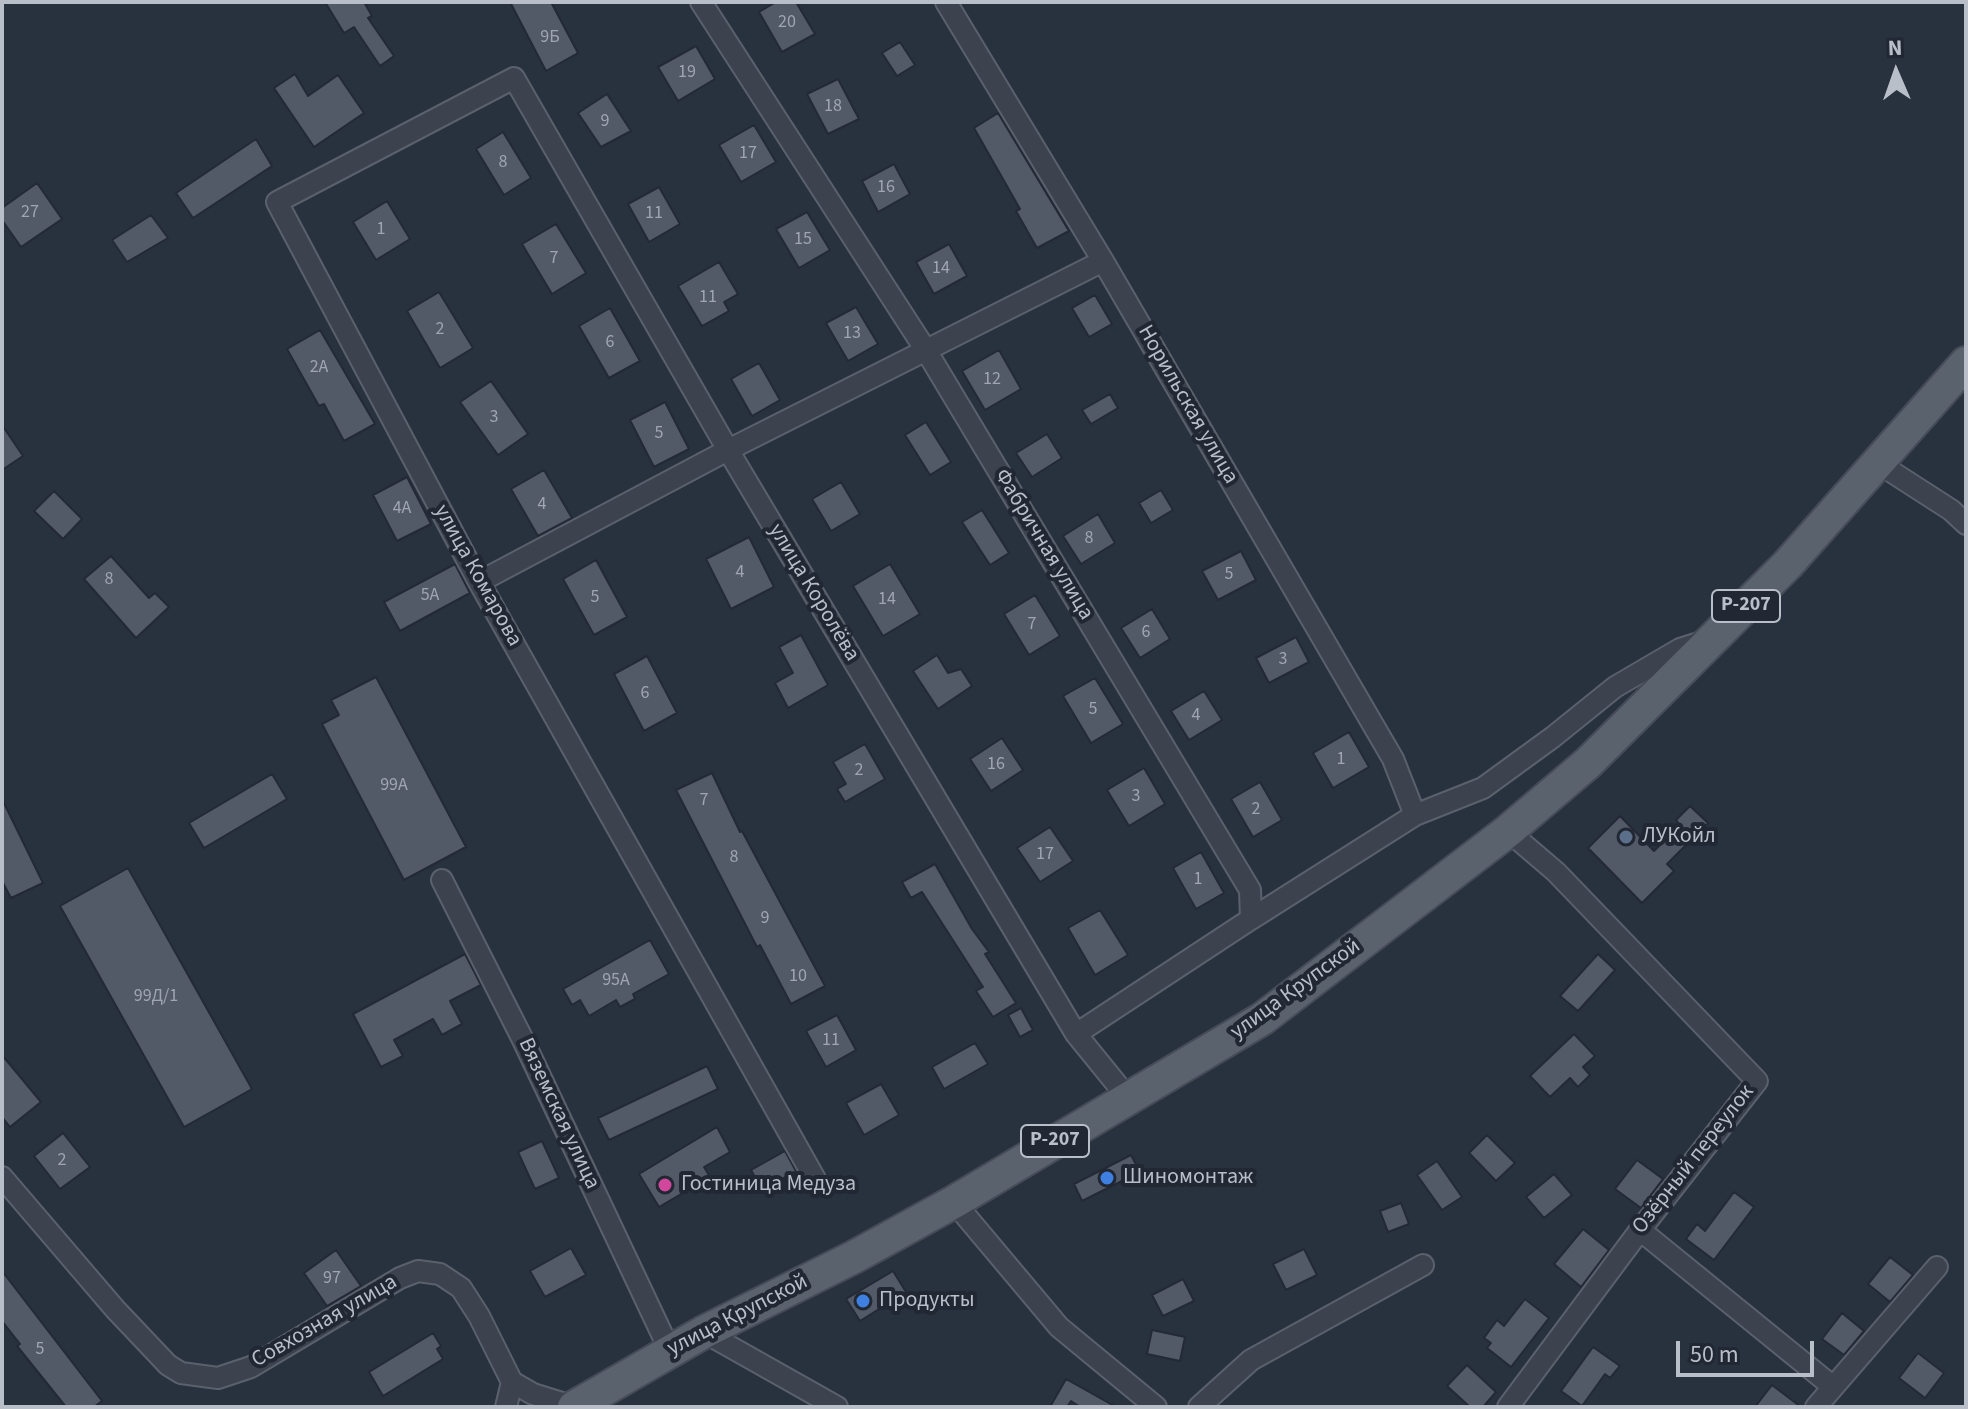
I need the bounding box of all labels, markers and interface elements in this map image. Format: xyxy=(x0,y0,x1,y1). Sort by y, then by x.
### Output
house number: 20 xyxy=(778,12,796,34)
house number: 9Б xyxy=(540,27,560,49)
north arrow xyxy=(1856,32,1936,112)
text: N xyxy=(1887,32,1903,64)
house number: 19 xyxy=(678,62,696,84)
house number: 18 xyxy=(824,96,842,118)
house number: 9 xyxy=(601,111,609,133)
house number: 17 xyxy=(739,143,757,165)
house number: 8 xyxy=(499,152,507,174)
house number: 16 xyxy=(877,177,895,199)
house number: 27 xyxy=(21,202,39,224)
house number: 11 xyxy=(645,203,663,225)
house number: 1 xyxy=(377,219,385,241)
house number: 15 xyxy=(794,229,812,251)
house number: 7 xyxy=(550,248,558,270)
house number: 14 xyxy=(932,258,950,280)
house number: 11 xyxy=(699,287,717,309)
house number: 2 xyxy=(436,319,444,341)
street label: Норильская улица xyxy=(1131,321,1243,489)
house number: 13 xyxy=(843,323,861,345)
house number: 6 xyxy=(606,332,614,354)
house number: 2А xyxy=(310,357,328,379)
house number: 12 xyxy=(983,369,1001,391)
house number: 3 xyxy=(490,407,498,429)
house number: 5 xyxy=(655,423,663,445)
street label: Фабричная улица xyxy=(988,465,1098,625)
house number: 4 xyxy=(538,494,546,516)
house number: 4А xyxy=(393,498,411,520)
street label: улица Комарова xyxy=(427,501,527,651)
street label: улица Королёва xyxy=(762,520,864,666)
house number: 8 xyxy=(1085,528,1093,550)
house number: 4 xyxy=(736,562,744,584)
house number: 5 xyxy=(1225,564,1233,586)
house number: 8 xyxy=(105,569,113,591)
house number: 5А xyxy=(421,585,439,607)
house number: 5 xyxy=(591,587,599,609)
house number: 14 xyxy=(878,589,896,611)
road number: Р-207 xyxy=(1712,590,1780,622)
house number: 7 xyxy=(1028,614,1036,636)
house number: 6 xyxy=(1142,622,1150,644)
house number: 3 xyxy=(1279,649,1287,671)
house number: 6 xyxy=(641,683,649,705)
house number: 5 xyxy=(1089,699,1097,721)
house number: 4 xyxy=(1192,705,1200,727)
house number: 1 xyxy=(1337,749,1345,771)
house number: 16 xyxy=(987,754,1005,776)
house number: 2 xyxy=(855,760,863,782)
house number: 99А xyxy=(380,775,408,797)
house number: 3 xyxy=(1132,786,1140,808)
house number: 7 xyxy=(700,790,708,812)
house number: 2 xyxy=(1252,799,1260,821)
place label: ЛУКойл xyxy=(1642,824,1716,850)
marker: ЛУКойл xyxy=(1617,828,1635,846)
house number: 17 xyxy=(1036,844,1054,866)
house number: 8 xyxy=(730,847,738,869)
house number: 1 xyxy=(1194,869,1202,891)
house number: 9 xyxy=(761,908,769,930)
street label: улица Крупской xyxy=(1226,934,1366,1046)
house number: 10 xyxy=(789,966,807,988)
house number: 95А xyxy=(602,970,630,992)
house number: 99Д/1 xyxy=(134,986,178,1008)
house number: 11 xyxy=(822,1030,840,1052)
street label: Вяземская улица xyxy=(511,1034,605,1194)
street label: Озёрный переулок xyxy=(1627,1080,1761,1240)
road number: Р-207 xyxy=(1021,1125,1089,1157)
house number: 2 xyxy=(58,1150,66,1172)
place label: Шиномонтаж xyxy=(1123,1165,1253,1191)
marker: Шиномонтаж xyxy=(1098,1169,1116,1187)
place label: Гостиница Медуза xyxy=(681,1172,856,1198)
marker: Гостиница Медуза xyxy=(656,1176,674,1194)
house number: 97 xyxy=(323,1268,341,1290)
street label: улица Крупской xyxy=(663,1269,813,1363)
street label: Совхозная улица xyxy=(248,1270,402,1374)
place label: Продукты xyxy=(879,1288,975,1314)
marker: Продукты xyxy=(854,1292,872,1310)
scale bar xyxy=(1680,1325,1818,1375)
text: 50 m xyxy=(1690,1337,1739,1372)
house number: 5 xyxy=(36,1339,44,1361)

